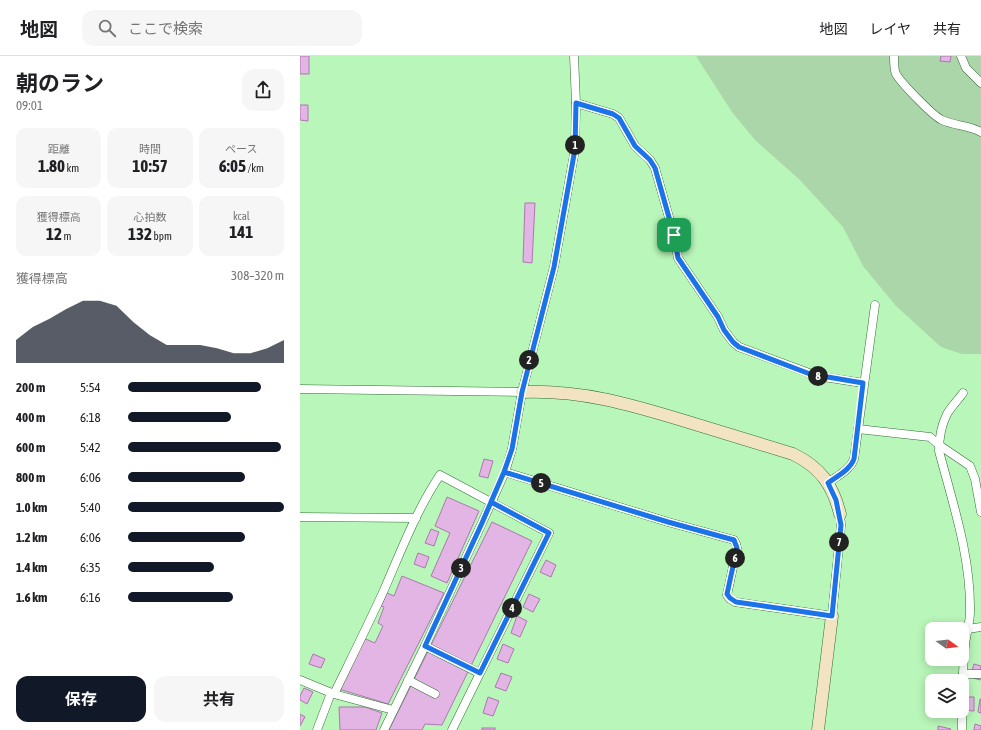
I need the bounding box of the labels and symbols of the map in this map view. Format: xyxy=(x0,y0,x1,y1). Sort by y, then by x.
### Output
pin: 1 xyxy=(565,135,585,155)
pin xyxy=(657,218,691,252)
pin: 2 xyxy=(519,350,539,370)
pin: 8 xyxy=(808,366,828,386)
pin: 5 xyxy=(531,473,551,493)
pin: 7 xyxy=(829,532,849,552)
pin: 6 xyxy=(725,548,745,568)
pin: 3 xyxy=(451,558,471,578)
pin: 4 xyxy=(502,598,522,618)
north arrow xyxy=(925,622,969,666)

